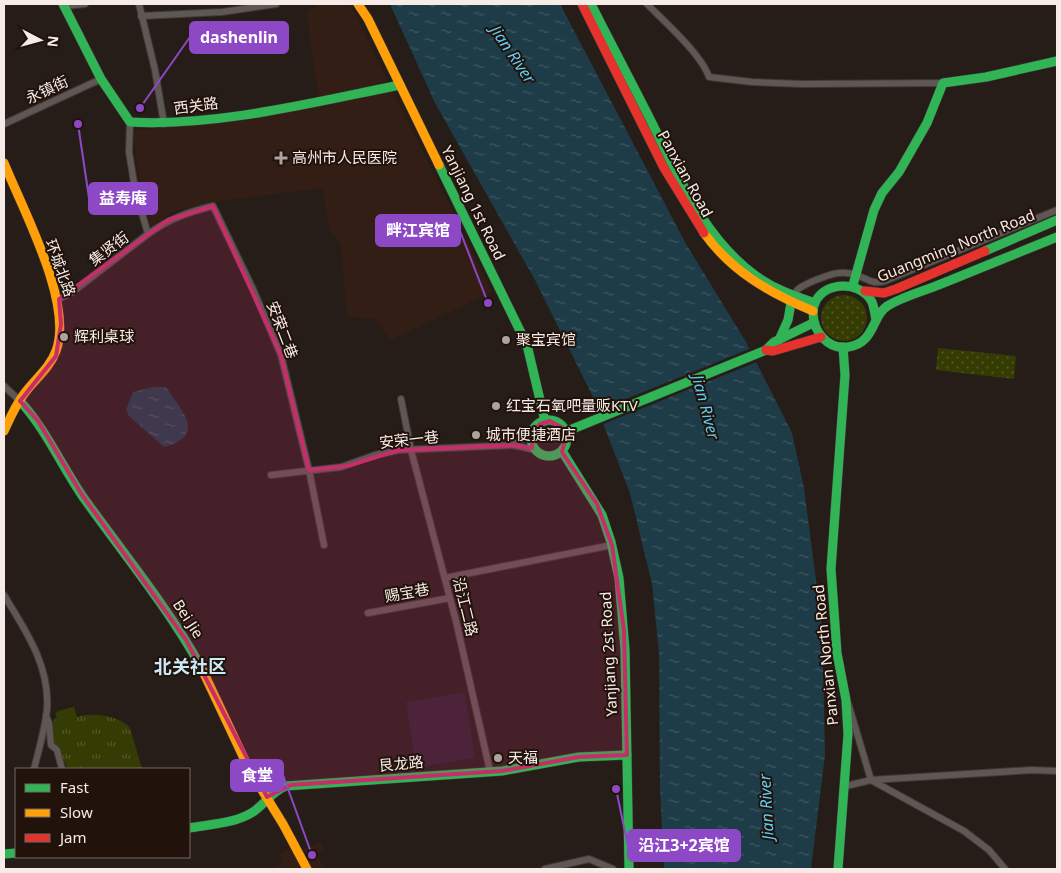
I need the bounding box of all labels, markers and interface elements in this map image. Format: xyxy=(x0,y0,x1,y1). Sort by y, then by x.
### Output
north arrow xyxy=(15,15,65,65)
water label: Jian River xyxy=(484,18,541,88)
callout: dashenlin xyxy=(190,22,288,53)
text: dashenlin xyxy=(200,26,278,48)
text: N xyxy=(43,35,63,48)
street label: 永镇街 xyxy=(22,71,71,108)
street label: 西关路 xyxy=(172,92,220,118)
street label: Panxian Road xyxy=(654,127,718,220)
street label: Yanjiang 1st Road xyxy=(437,142,510,263)
place label: 高州市人民医院 xyxy=(292,147,397,167)
marker: 高州市人民医院 xyxy=(274,151,288,165)
callout: 益寿庵 xyxy=(89,183,157,214)
text: 益寿庵 xyxy=(99,187,147,209)
street label: Guangming North Road xyxy=(874,204,1038,286)
callout: 畔江宾馆 xyxy=(376,215,460,246)
text: 畔江宾馆 xyxy=(386,219,450,241)
street label: 集贤街 xyxy=(84,227,132,270)
street label: 环城北路 xyxy=(41,236,81,299)
street label: 安荣二巷 xyxy=(263,298,303,361)
place label: 辉利桌球 xyxy=(74,326,135,346)
place label: 聚宝宾馆 xyxy=(516,329,576,349)
marker: 辉利桌球 xyxy=(58,331,70,343)
marker: 聚宝宾馆 xyxy=(500,334,512,346)
water label: Jian River xyxy=(686,369,725,442)
place label: 红宝石氧吧量贩KTV xyxy=(506,395,638,415)
marker: 红宝石氧吧量贩KTV xyxy=(490,400,502,412)
place label: 城市便捷酒店 xyxy=(486,424,576,444)
street label: 安荣一巷 xyxy=(378,426,440,452)
marker: 城市便捷酒店 xyxy=(470,429,482,441)
street label: 沿江二路 xyxy=(449,575,483,638)
street label: 赐宝巷 xyxy=(383,578,431,606)
street label: Panxian North Road xyxy=(808,584,842,726)
street label: Yanjiang 2st Road xyxy=(595,591,621,717)
street label: Bei Jie xyxy=(169,595,209,642)
district label: 北关社区 xyxy=(154,654,226,678)
place label: 天福 xyxy=(508,747,538,767)
street label: 艮龙路 xyxy=(378,751,424,775)
marker: 天福 xyxy=(492,752,504,764)
callout: 食堂 xyxy=(231,760,283,791)
text: 食堂 xyxy=(241,764,273,786)
legend xyxy=(15,768,190,858)
water label: Jian River xyxy=(753,773,779,844)
text: Fast xyxy=(60,777,89,797)
text: Slow xyxy=(60,802,93,822)
text: Jam xyxy=(58,827,87,847)
callout: 沿江3+2宾馆 xyxy=(628,830,740,861)
text: 沿江3+2宾馆 xyxy=(638,834,730,856)

